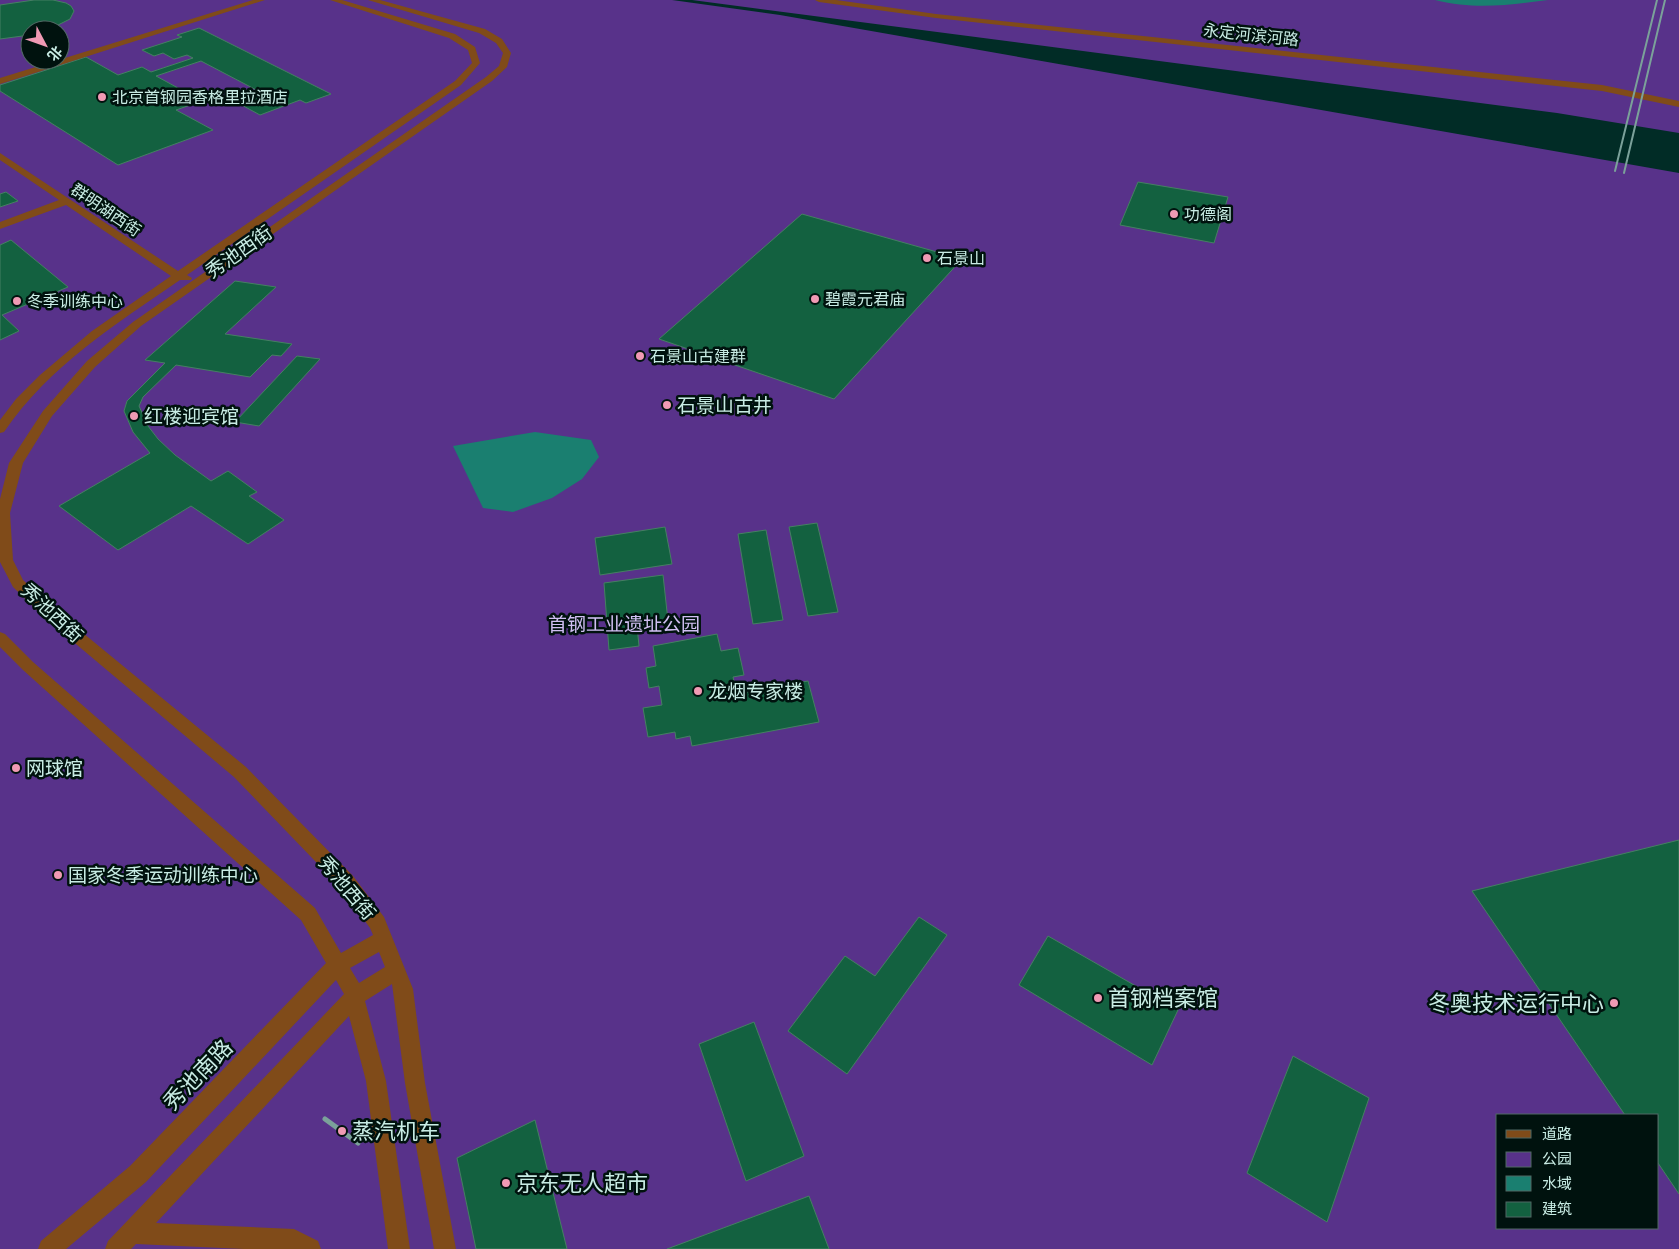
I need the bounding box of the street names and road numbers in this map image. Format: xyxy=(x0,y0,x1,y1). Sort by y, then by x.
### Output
street label: 永定河滨河路 xyxy=(1202,21,1300,49)
street label: 群明湖西街 xyxy=(68,180,144,240)
street label: 秀池西街 xyxy=(201,221,277,283)
street label: 秀池西街 xyxy=(16,579,88,647)
street label: 秀池西街 xyxy=(314,851,380,925)
street label: 秀池南路 xyxy=(158,1034,238,1116)

